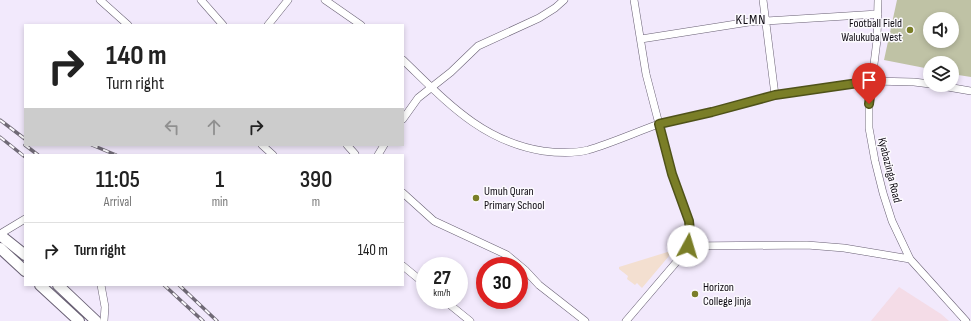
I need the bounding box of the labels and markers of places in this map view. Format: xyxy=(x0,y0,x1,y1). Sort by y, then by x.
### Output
place label: Football Field Walukuba West xyxy=(841,16,902,45)
marker: Football Field Walukuba West xyxy=(905,25,915,35)
pin xyxy=(852,63,886,104)
place label: Umuh Quran Primary School xyxy=(484,184,544,213)
marker: Umuh Quran Primary School xyxy=(471,193,481,203)
place label: Horizon College Jinja xyxy=(703,280,751,309)
marker: Horizon College Jinja xyxy=(690,289,700,299)

